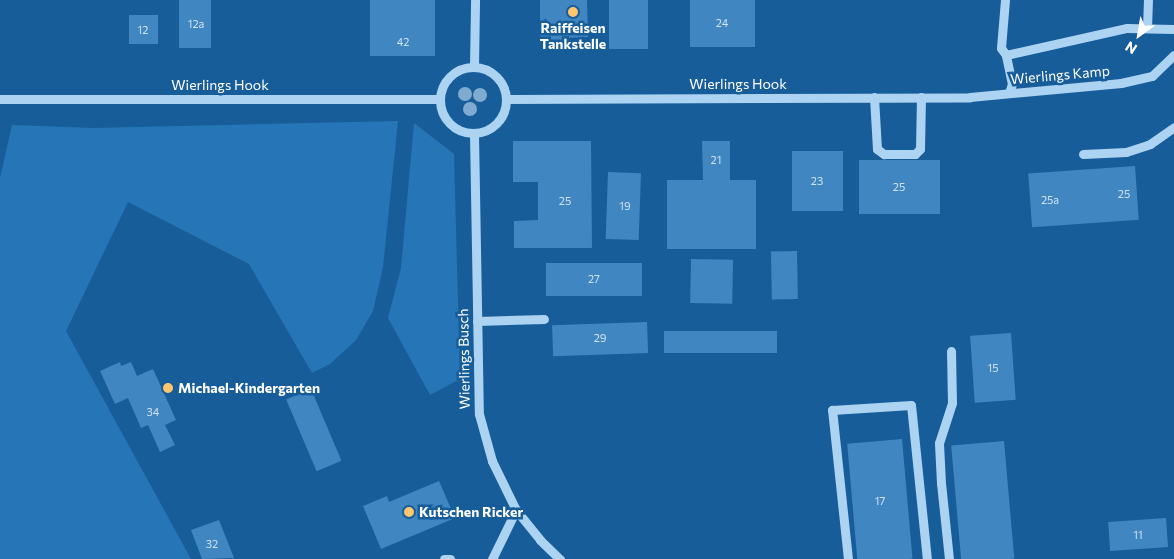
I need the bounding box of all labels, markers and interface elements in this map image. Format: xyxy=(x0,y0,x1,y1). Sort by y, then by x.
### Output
marker: Raiffeisen Tankstelle xyxy=(567,6,579,18)
north arrow xyxy=(1114,10,1164,60)
house number: 24 xyxy=(716,16,728,30)
house number: 12a xyxy=(188,17,204,31)
place label: Raiffeisen Tankstelle xyxy=(540,20,606,52)
house number: 12 xyxy=(138,23,148,37)
house number: 42 xyxy=(397,35,409,49)
text: N xyxy=(1122,38,1140,58)
street label: Wierlings Kamp xyxy=(1010,62,1110,88)
street label: Wierlings Hook xyxy=(689,76,787,92)
street label: Wierlings Hook xyxy=(171,77,269,93)
house number: 21 xyxy=(711,153,721,167)
house number: 23 xyxy=(811,174,823,188)
house number: 25 xyxy=(893,180,905,194)
house number: 25 xyxy=(1118,187,1130,201)
house number: 25a xyxy=(1041,193,1059,207)
house number: 25 xyxy=(559,194,571,208)
house number: 19 xyxy=(619,199,631,213)
house number: 27 xyxy=(588,272,600,286)
street label: Wierlings Busch xyxy=(455,308,473,410)
house number: 29 xyxy=(594,331,606,345)
house number: 15 xyxy=(987,361,999,375)
place label: Michael-Kindergarten xyxy=(178,380,320,396)
marker: Michael-Kindergarten xyxy=(162,382,174,394)
house number: 34 xyxy=(147,405,159,419)
house number: 17 xyxy=(875,494,885,508)
place label: Kutschen Ricker xyxy=(419,504,523,520)
marker: Kutschen Ricker xyxy=(403,506,415,518)
house number: 11 xyxy=(1133,528,1143,542)
house number: 32 xyxy=(206,537,218,551)

